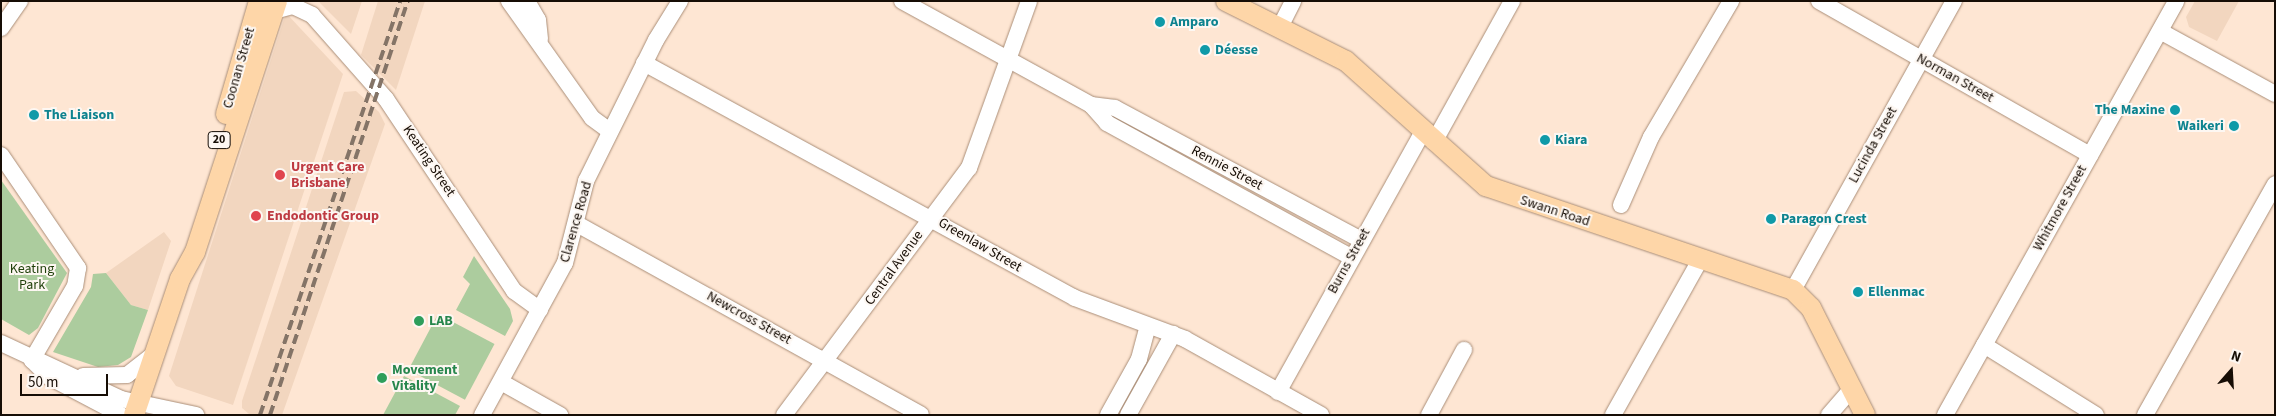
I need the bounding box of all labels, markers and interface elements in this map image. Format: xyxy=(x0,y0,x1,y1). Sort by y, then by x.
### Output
place label: Amparo xyxy=(1170,14,1218,30)
marker: Amparo xyxy=(1154,16,1166,28)
street label: Coonan Street xyxy=(219,26,259,110)
place label: Déesse xyxy=(1215,42,1258,58)
marker: Déesse xyxy=(1199,44,1211,56)
street label: Norman Street xyxy=(1913,50,1997,106)
place label: The Maxine xyxy=(2095,102,2165,118)
street label: Lucinda Street xyxy=(1845,104,1901,186)
marker: The Maxine xyxy=(2169,104,2181,116)
place label: The Liaison xyxy=(44,107,114,123)
marker: The Liaison xyxy=(28,109,40,121)
place label: Waikeri xyxy=(2178,118,2224,134)
marker: Waikeri xyxy=(2228,120,2240,132)
street label: Keating Street xyxy=(399,122,459,200)
road number: 20 xyxy=(206,130,232,150)
place label: Kiara xyxy=(1555,132,1587,148)
marker: Kiara xyxy=(1539,134,1551,146)
street label: Rennie Street xyxy=(1188,142,1266,194)
place label: Urgent Care Brisbane xyxy=(291,159,365,192)
street label: Whitmore Street xyxy=(2029,162,2091,254)
marker: Urgent Care Brisbane xyxy=(273,168,287,182)
street label: Clarence Road xyxy=(556,179,596,265)
street label: Swann Road xyxy=(1518,192,1592,230)
place label: Endodontic Group xyxy=(267,208,379,224)
marker: Endodontic Group xyxy=(249,209,263,223)
place label: Paragon Crest xyxy=(1781,211,1867,227)
marker: Paragon Crest xyxy=(1765,213,1777,225)
street label: Greenlaw Street xyxy=(935,214,1025,276)
street label: Burns Street xyxy=(1324,225,1374,297)
street label: Central Avenue xyxy=(861,227,927,309)
park label: Keating Park xyxy=(10,261,54,294)
place label: Ellenmac xyxy=(1868,284,1925,300)
marker: Ellenmac xyxy=(1852,286,1864,298)
street label: Newcross Street xyxy=(704,288,794,348)
place label: LAB xyxy=(429,313,453,329)
marker: LAB xyxy=(413,315,425,327)
north arrow xyxy=(2206,346,2256,396)
text: N xyxy=(2228,346,2244,368)
place label: Movement Vitality xyxy=(392,362,457,394)
scale bar xyxy=(22,364,110,396)
text: 50 m xyxy=(28,372,58,393)
marker: Movement Vitality xyxy=(376,372,388,384)

